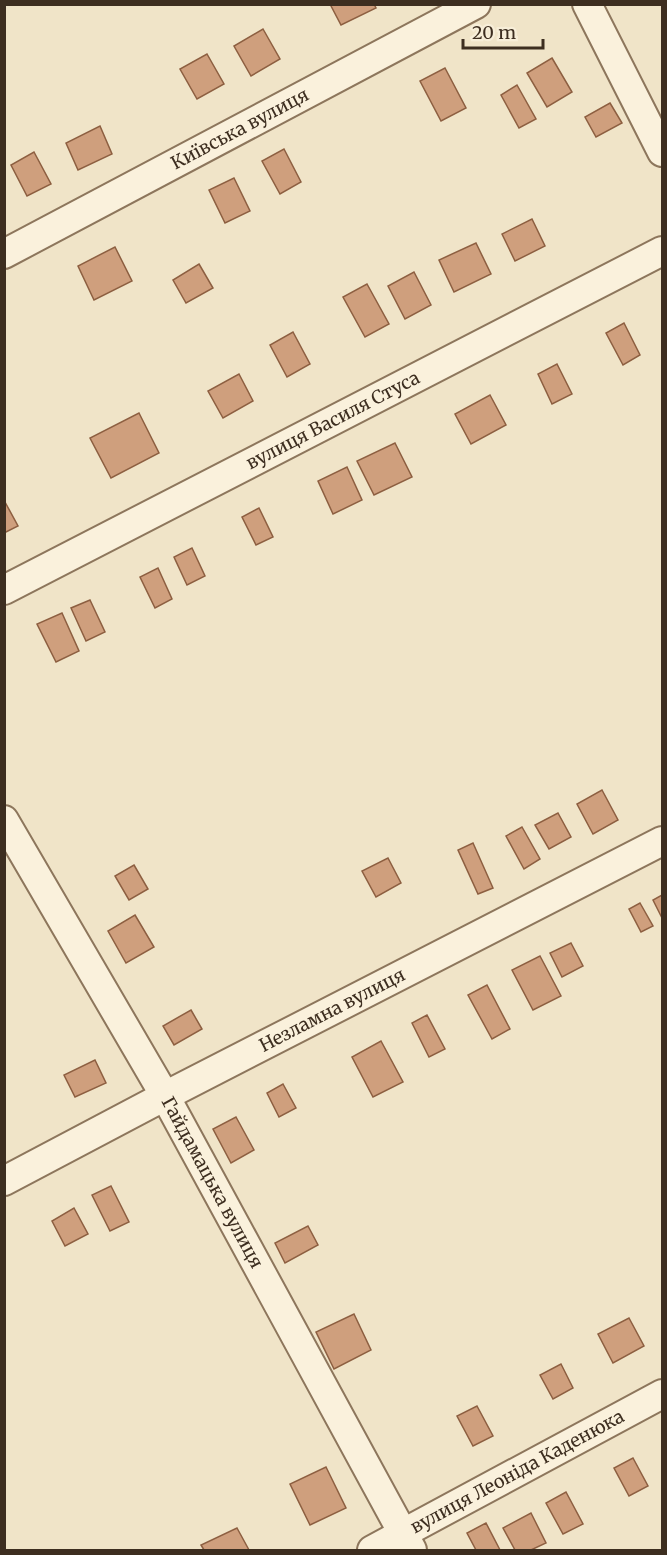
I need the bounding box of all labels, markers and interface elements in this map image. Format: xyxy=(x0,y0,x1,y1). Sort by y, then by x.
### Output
scale bar xyxy=(463,12,542,50)
text: 20 m xyxy=(472,21,516,44)
street label: Київська вулиця xyxy=(167,83,313,174)
street label: вулиця Василя Стуса xyxy=(242,366,424,474)
street label: Незламна вулиця xyxy=(255,963,409,1057)
street label: Гайдамацька вулиця xyxy=(157,1092,269,1272)
street label: вулиця Леоніда Каденюка xyxy=(406,1404,628,1538)

